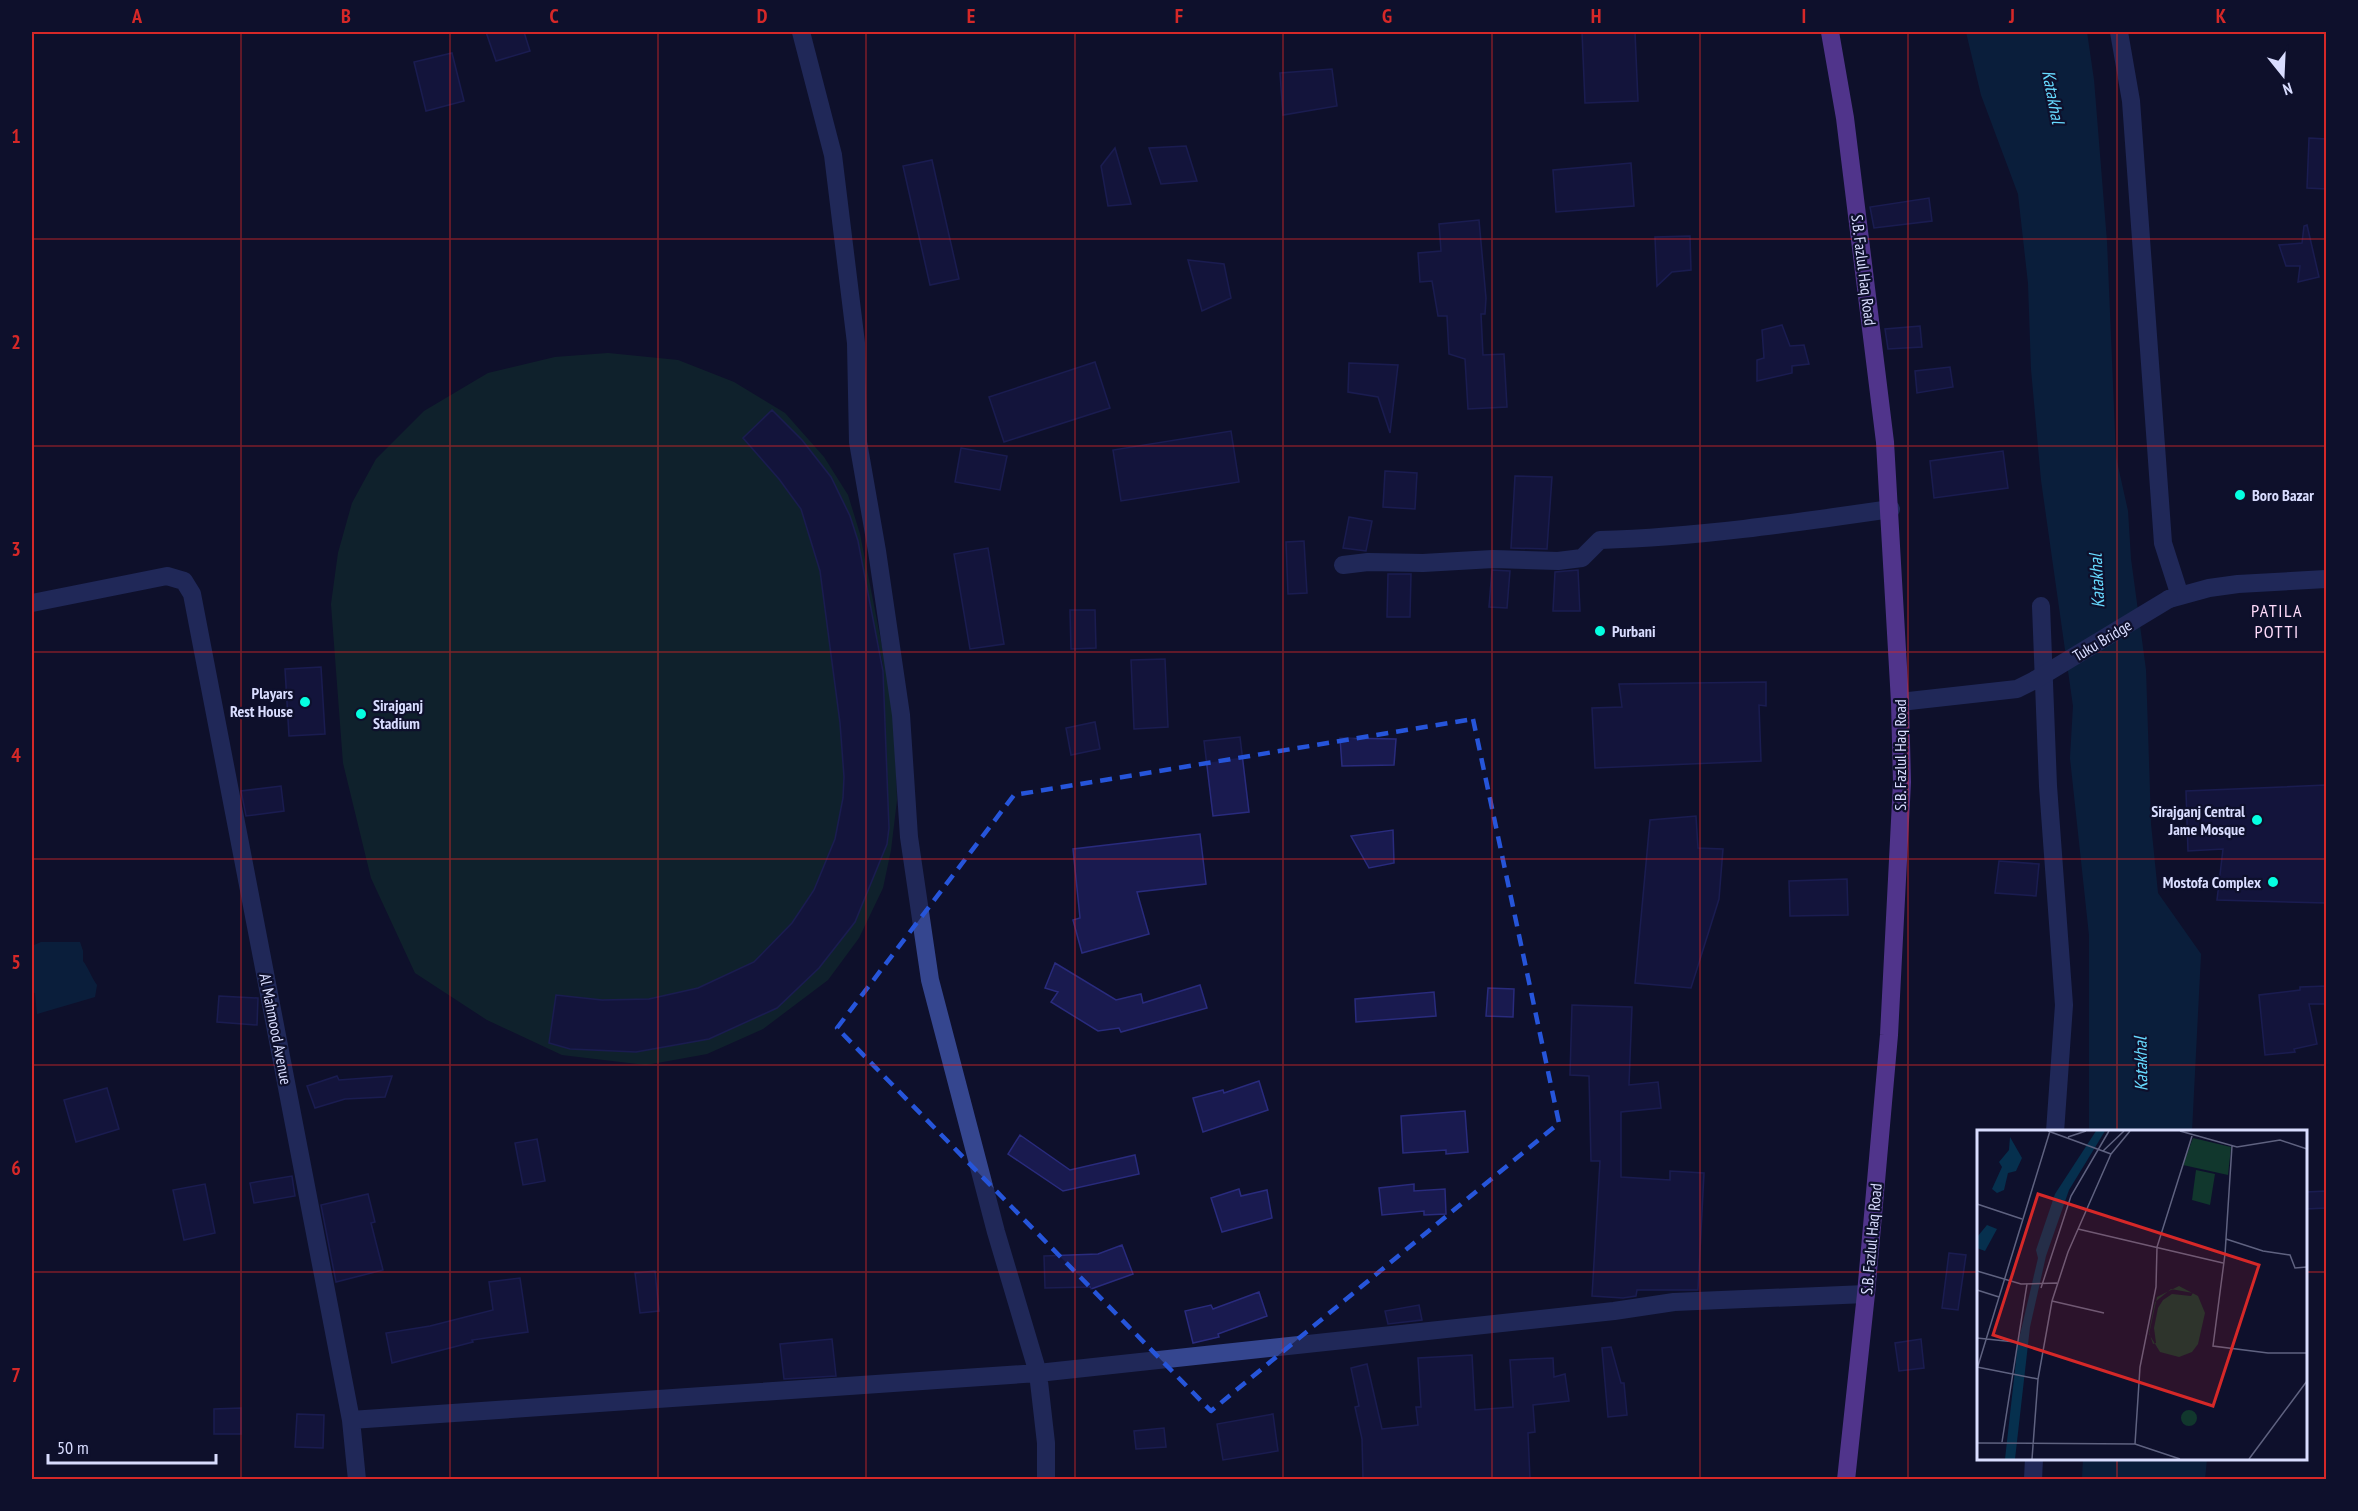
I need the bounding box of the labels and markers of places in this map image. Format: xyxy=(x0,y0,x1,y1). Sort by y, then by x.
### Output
place label: Boro Bazar xyxy=(2252,485,2314,505)
marker: Boro Bazar xyxy=(2233,488,2247,502)
place label: Purbani xyxy=(1612,621,1656,641)
marker: Purbani xyxy=(1593,624,1607,638)
place label: Playars Rest House xyxy=(230,683,293,721)
marker: Playars Rest House xyxy=(298,695,312,709)
place label: Sirajganj Stadium xyxy=(373,695,423,733)
marker: Sirajganj Stadium xyxy=(354,707,368,721)
place label: Sirajganj Central Jame Mosque xyxy=(2151,801,2245,839)
marker: Sirajganj Central Jame Mosque xyxy=(2250,813,2264,827)
place label: Mostofa Complex xyxy=(2163,872,2261,892)
marker: Mostofa Complex xyxy=(2266,875,2280,889)

